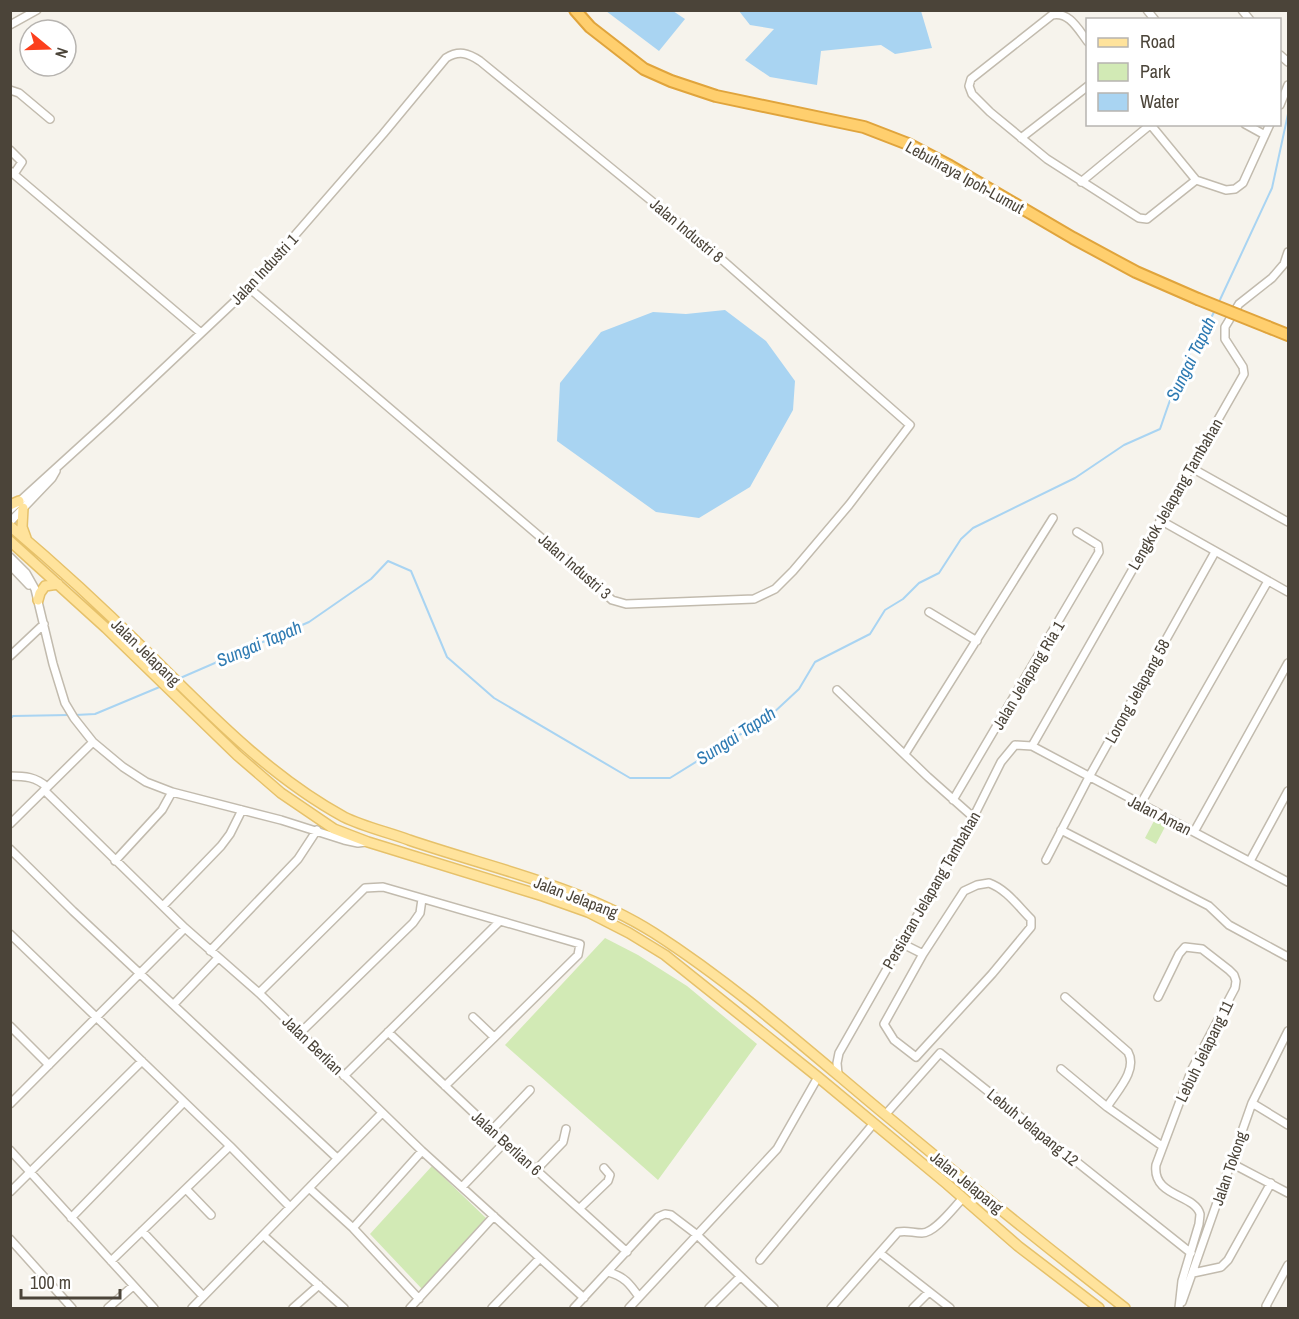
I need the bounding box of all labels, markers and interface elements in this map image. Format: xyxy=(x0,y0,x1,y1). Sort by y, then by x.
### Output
north arrow xyxy=(18,18,78,78)
legend xyxy=(1086,18,1281,126)
text: Road xyxy=(1140,29,1175,54)
text: N xyxy=(50,45,74,61)
text: Park xyxy=(1140,59,1171,84)
text: Water xyxy=(1140,89,1179,114)
street label: Lebuhraya Ipoh-Lumut xyxy=(902,135,1028,219)
street label: Jalan Industri 8 xyxy=(646,193,728,267)
street label: Jalan Industri 1 xyxy=(225,228,303,309)
water label: Sungai Tapah xyxy=(1159,313,1222,405)
street label: Lengkok Jelapang Tambahan xyxy=(1123,414,1227,574)
street label: Jalan Industri 3 xyxy=(534,528,616,604)
street label: Jalan Jelapang xyxy=(107,613,186,691)
water label: Sungai Tapah xyxy=(212,614,305,673)
street label: Jalan Jelapang Ria 1 xyxy=(987,616,1070,733)
street label: Lorong Jelapang 58 xyxy=(1099,635,1175,747)
water label: Sungai Tapah xyxy=(691,700,780,771)
street label: Jalan Aman xyxy=(1124,790,1196,840)
street label: Persiaran Jelapang Tambahan xyxy=(877,807,985,973)
street label: Jalan Jelapang xyxy=(531,871,622,923)
street label: Lebuh Jelapang 11 xyxy=(1170,996,1238,1106)
street label: Jalan Berlian xyxy=(278,1010,348,1080)
street label: Lebuh Jelapang 12 xyxy=(983,1083,1083,1171)
street label: Jalan Berlian 6 xyxy=(467,1106,547,1180)
street label: Jalan Tokong xyxy=(1206,1127,1252,1208)
street label: Jalan Jelapang xyxy=(926,1146,1009,1219)
scale bar xyxy=(21,1262,120,1300)
text: 100 m xyxy=(30,1270,71,1295)

